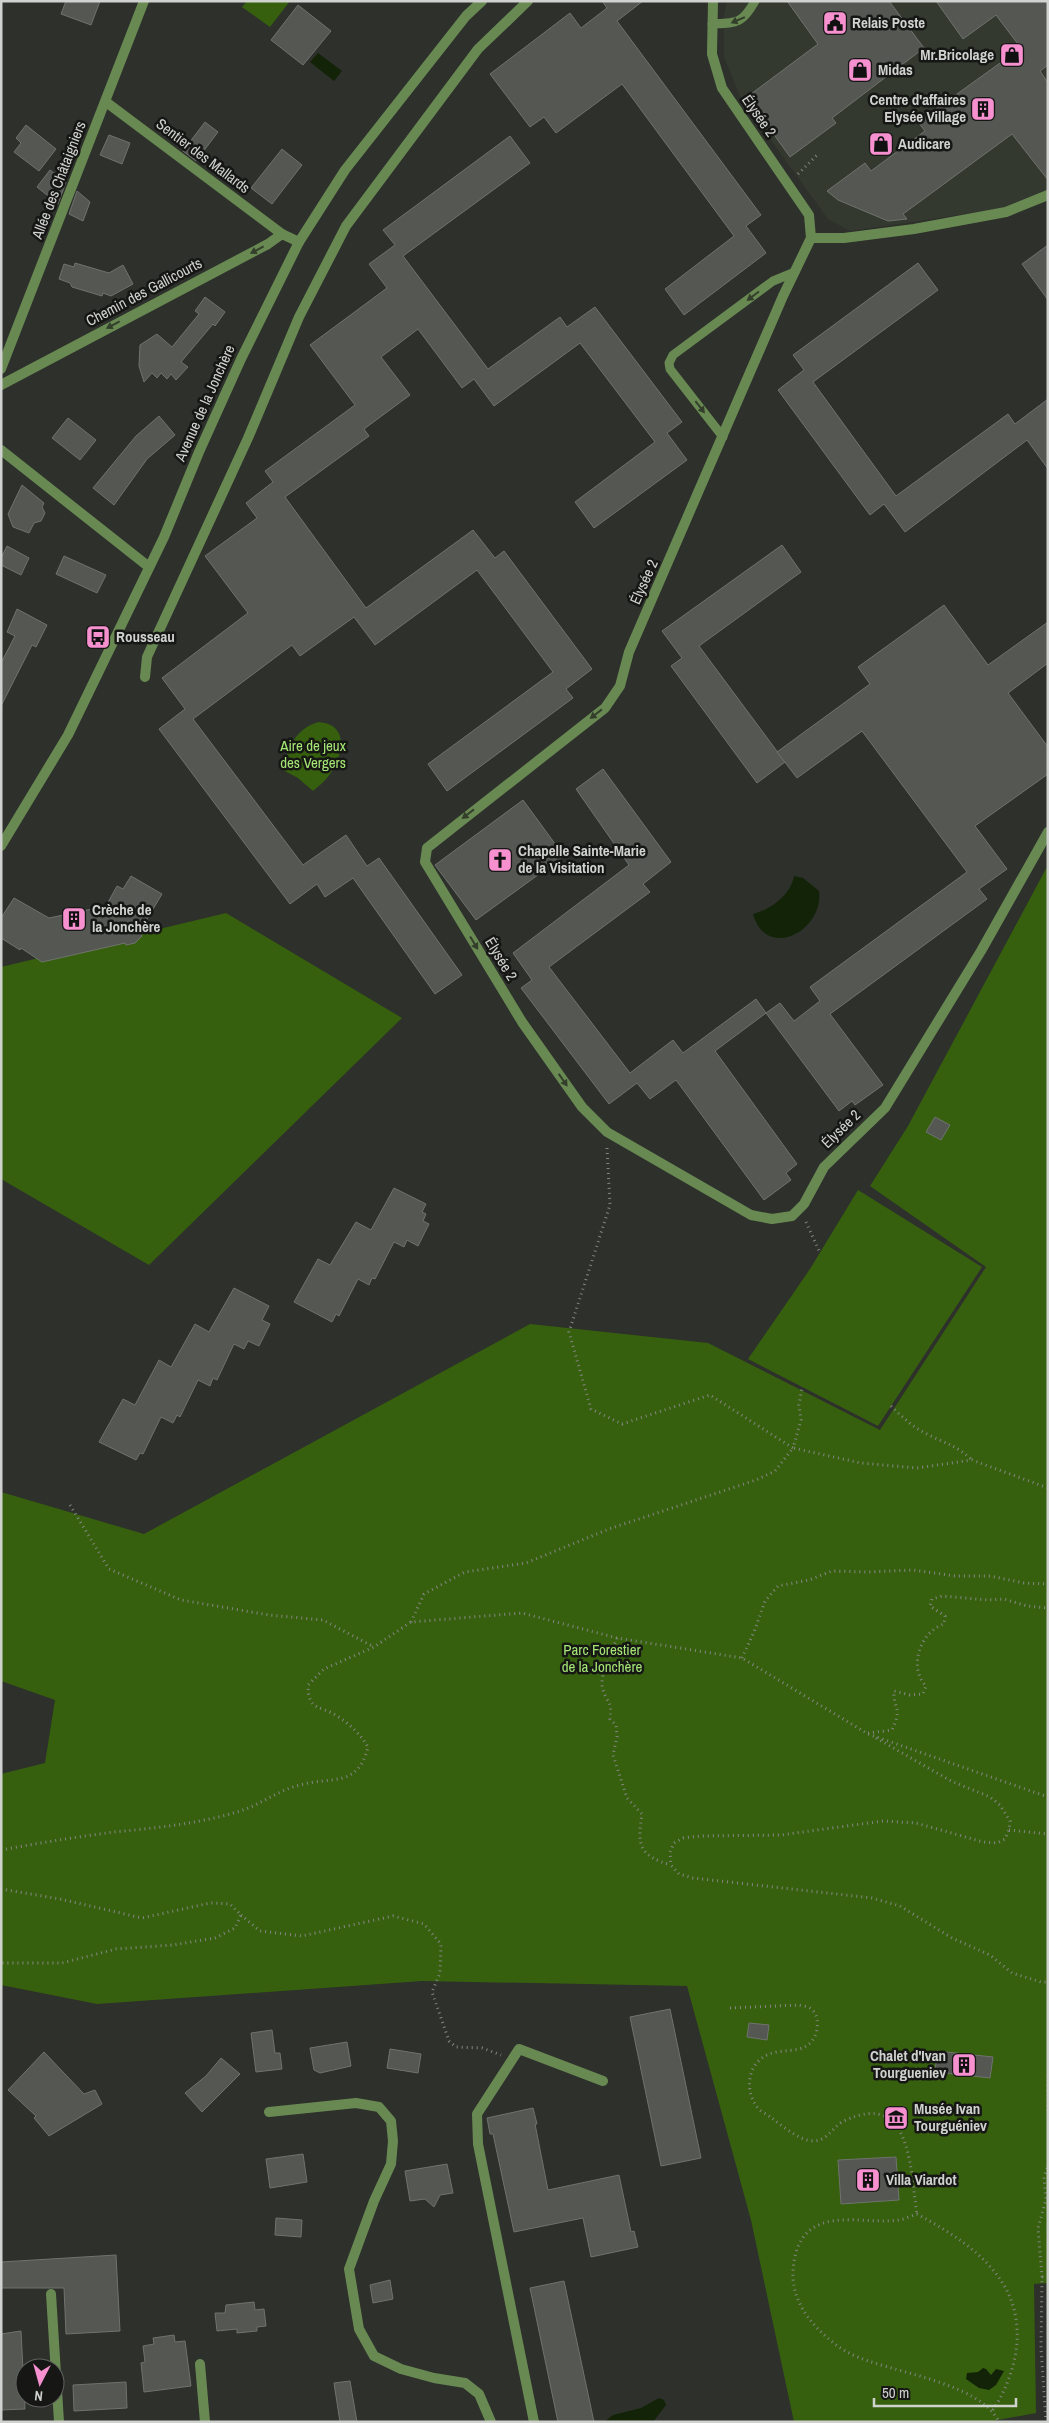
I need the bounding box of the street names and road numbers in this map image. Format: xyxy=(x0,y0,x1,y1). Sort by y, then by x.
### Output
street label: Élysée 2 xyxy=(737,90,782,141)
street label: Sentier des Mallards xyxy=(152,113,255,198)
street label: Allée des Châtaigniers xyxy=(26,118,91,243)
street label: Chemin des Gallicourts xyxy=(82,252,205,331)
street label: Avenue de la Jonchère xyxy=(169,341,240,465)
street label: Élysée 2 xyxy=(624,556,663,608)
street label: Élysée 2 xyxy=(480,933,523,985)
street label: Élysée 2 xyxy=(816,1105,865,1153)

